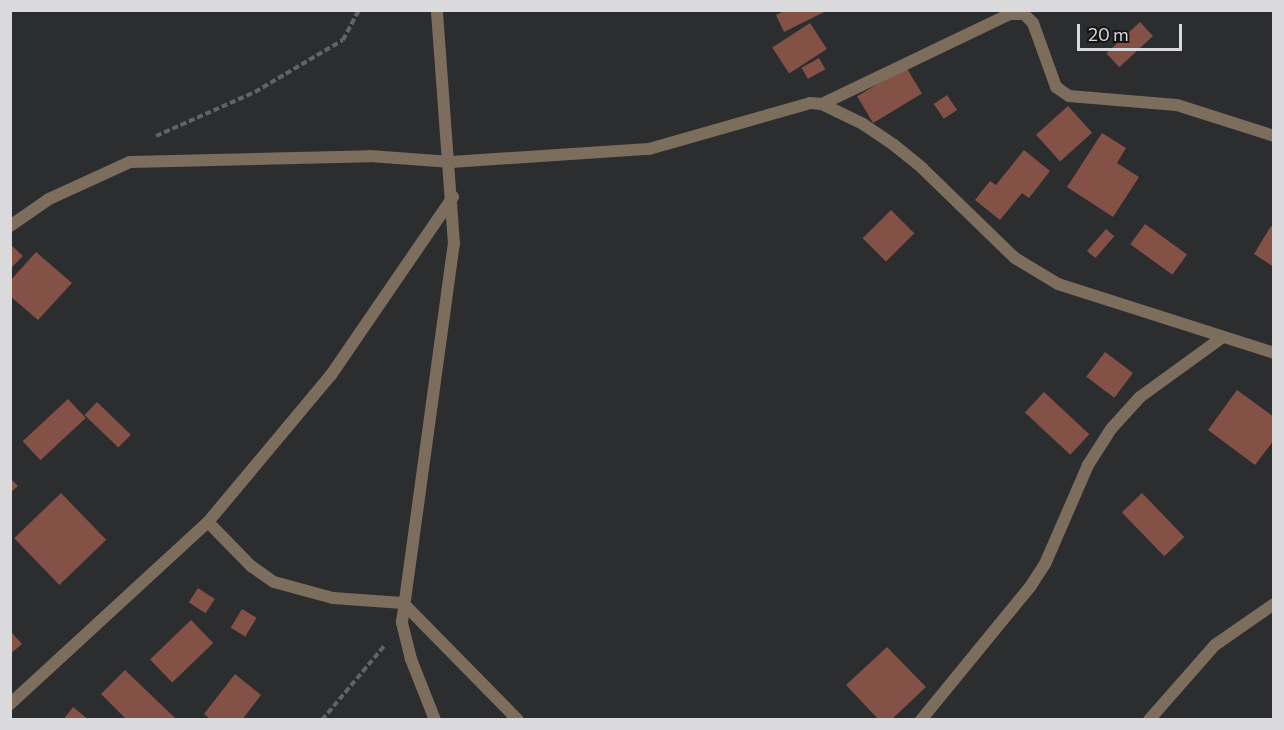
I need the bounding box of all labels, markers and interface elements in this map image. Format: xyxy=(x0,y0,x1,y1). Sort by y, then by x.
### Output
scale bar xyxy=(1080,12,1185,50)
text: 20 m xyxy=(1088,23,1129,45)

